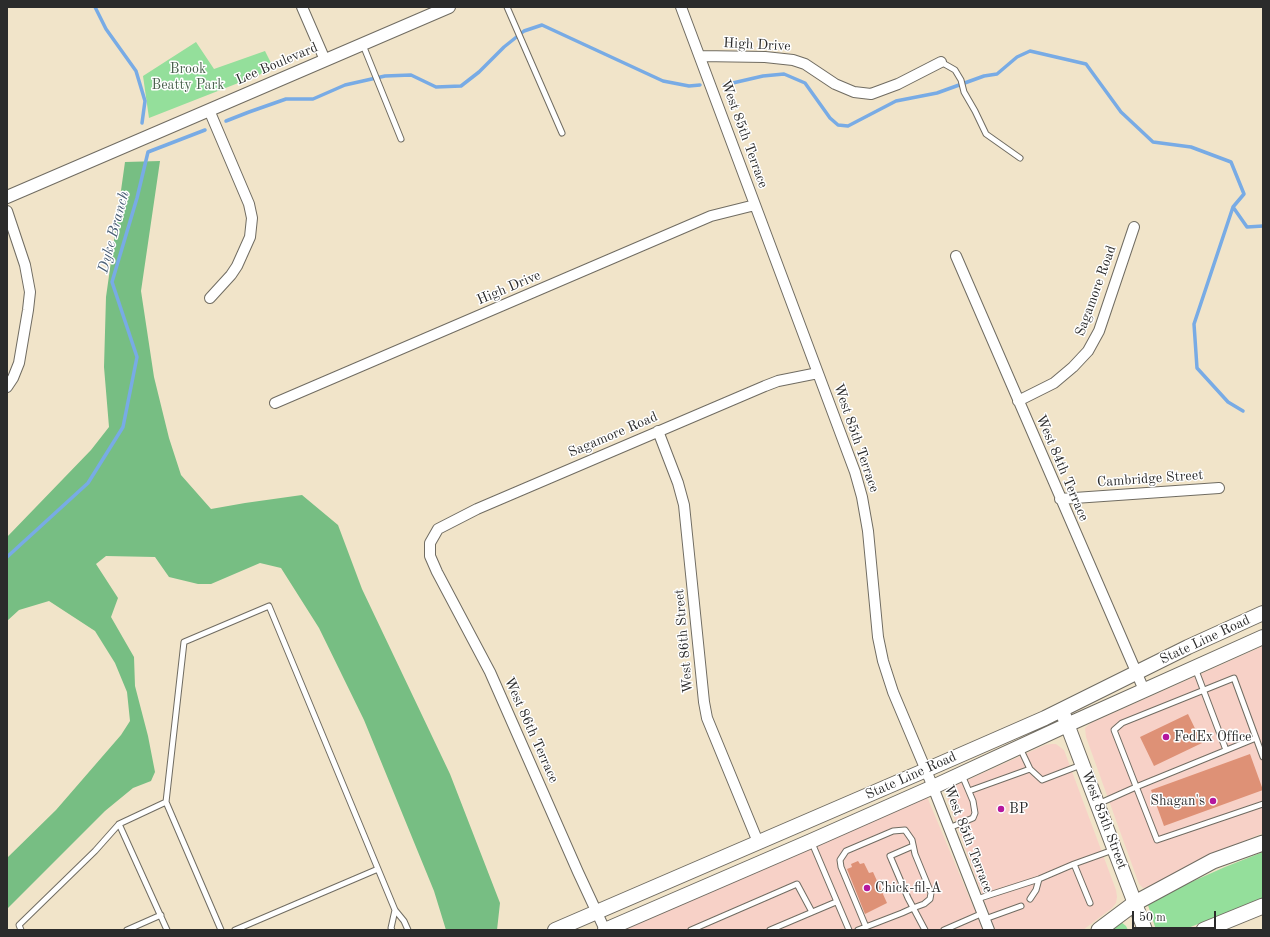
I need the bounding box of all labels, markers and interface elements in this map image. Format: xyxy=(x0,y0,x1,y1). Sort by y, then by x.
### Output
street label: High Drive xyxy=(723,35,791,55)
street label: Lee Boulevard xyxy=(233,39,321,89)
park label: Brook Beatty Park xyxy=(152,61,224,94)
street label: West 85th Terrace xyxy=(717,78,771,190)
water label: Dyke Branch xyxy=(94,189,134,275)
street label: Sagamore Road xyxy=(1072,243,1120,339)
street label: High Drive xyxy=(475,267,543,309)
street label: West 85th Terrace xyxy=(829,381,883,495)
street label: Sagamore Road xyxy=(566,409,660,461)
street label: West 84th Terrace xyxy=(1032,412,1092,524)
street label: Cambridge Street xyxy=(1096,467,1204,491)
street label: West 86th Street xyxy=(671,588,697,694)
street label: State Line Road xyxy=(1157,612,1253,668)
street label: West 86th Terrace xyxy=(500,674,562,786)
place label: FedEx Office xyxy=(1174,729,1251,745)
marker: FedEx Office xyxy=(1161,732,1171,742)
street label: State Line Road xyxy=(863,748,959,804)
street label: West 85th Street xyxy=(1077,768,1131,872)
street label: West 85th Terrace xyxy=(940,783,996,895)
place label: Shagan's xyxy=(1150,793,1205,809)
marker: Shagan's xyxy=(1208,796,1218,806)
place label: BP xyxy=(1009,801,1028,817)
marker: BP xyxy=(996,804,1006,814)
place label: Chick-fil-A xyxy=(875,880,941,896)
marker: Chick-fil-A xyxy=(862,883,872,893)
scale bar xyxy=(1134,903,1218,929)
text: 50 m xyxy=(1139,912,1166,924)

